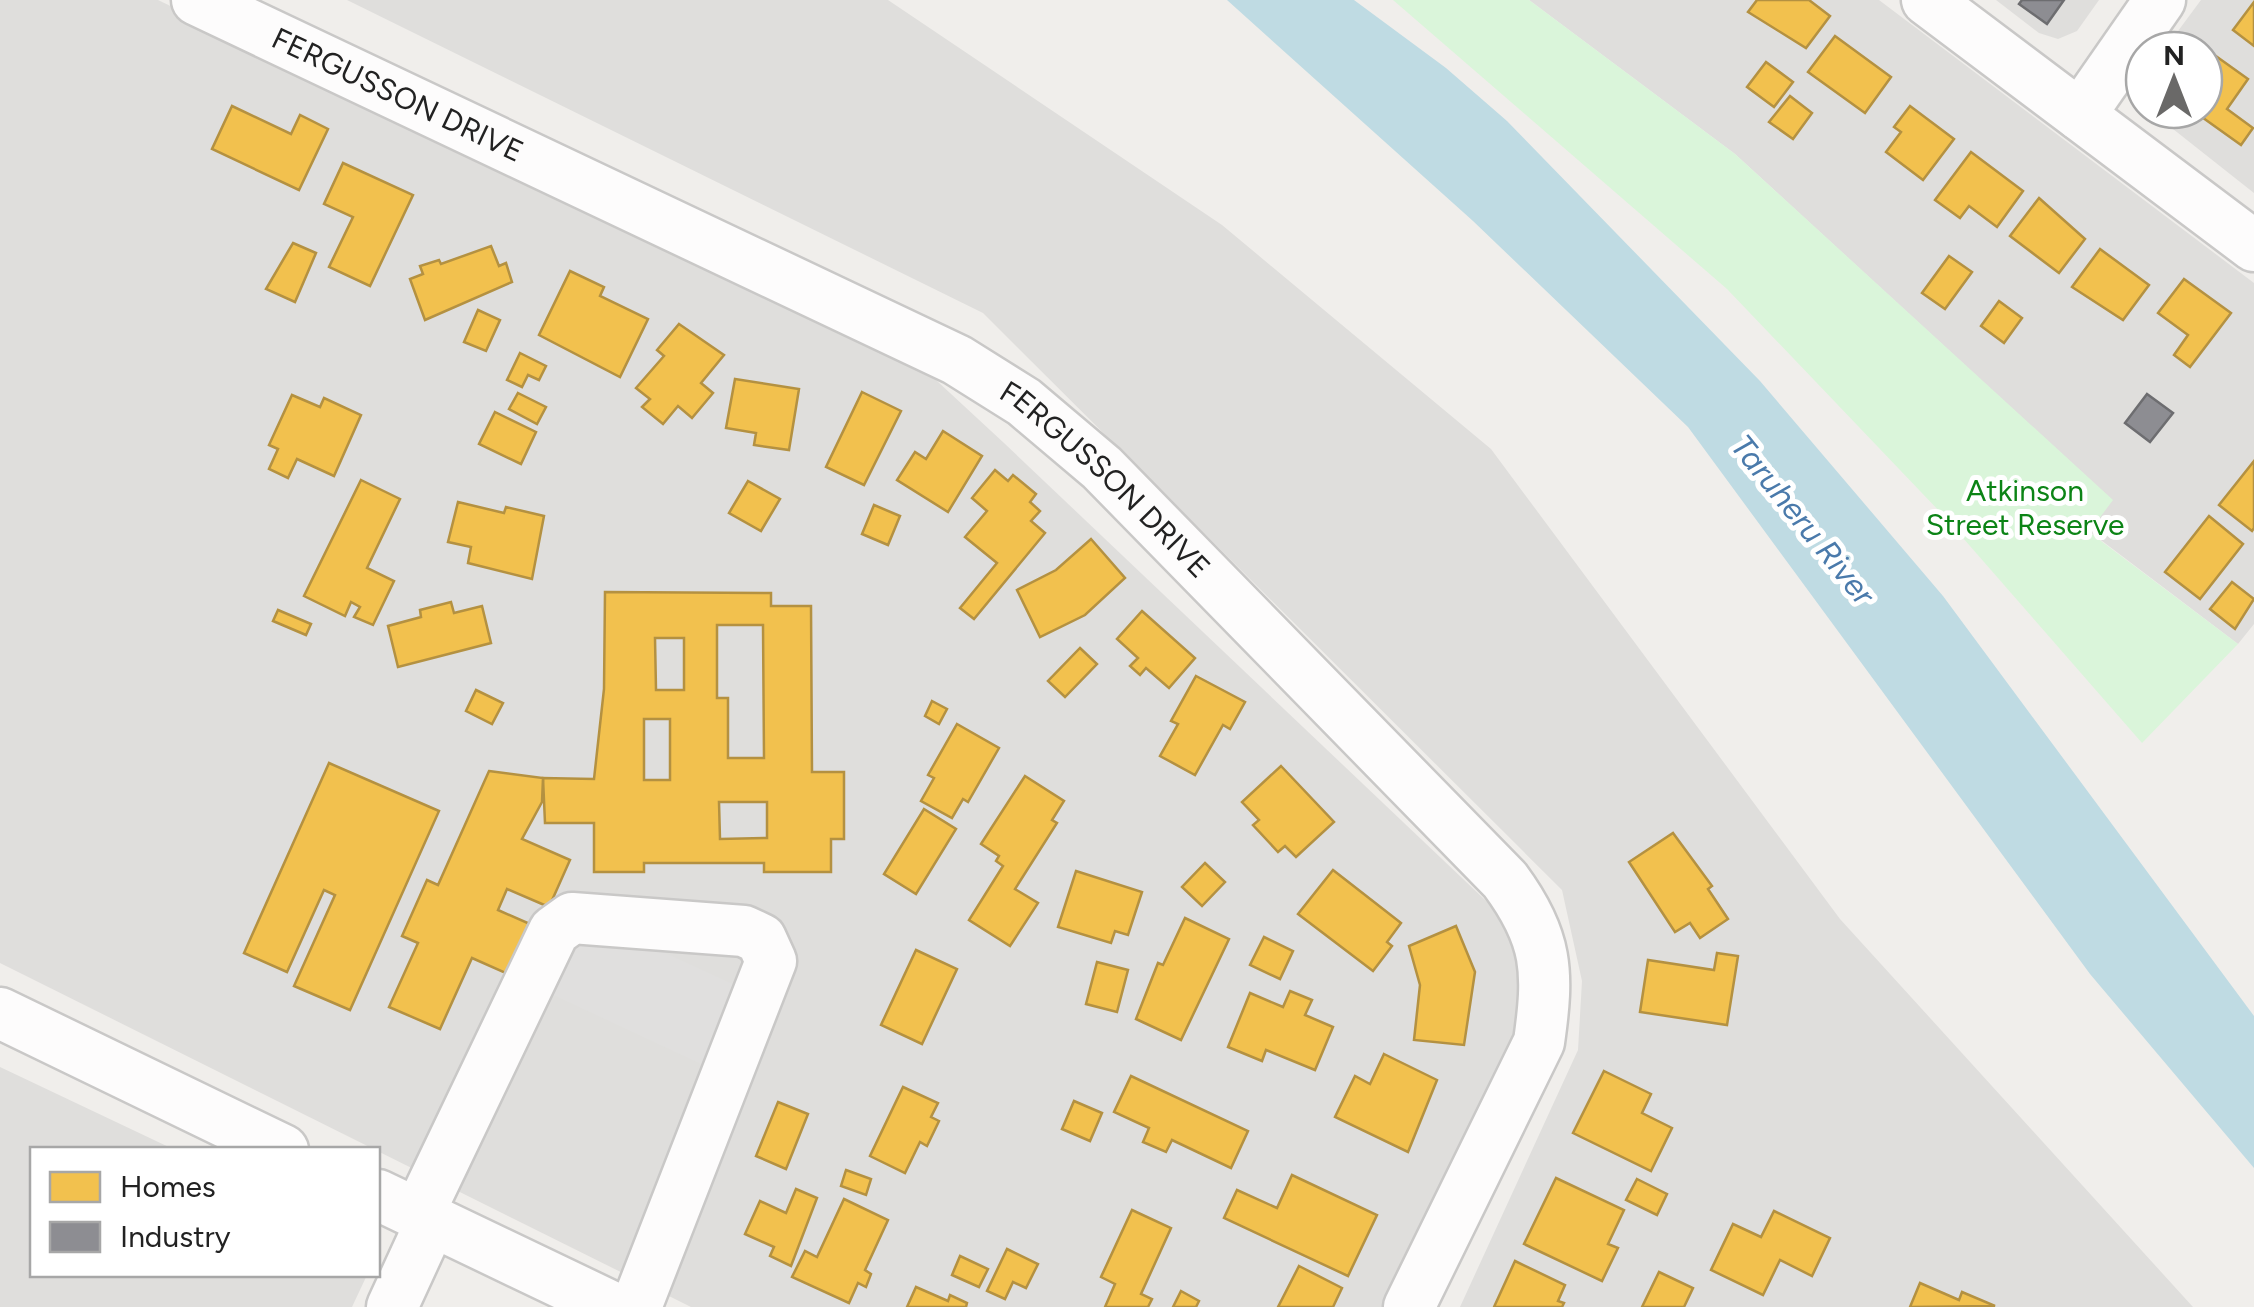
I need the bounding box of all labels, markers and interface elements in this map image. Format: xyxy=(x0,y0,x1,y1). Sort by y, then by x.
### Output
street label: FERGUSSON DRIVE xyxy=(266,19,529,170)
north arrow xyxy=(2124,30,2224,130)
text: N xyxy=(2163,38,2185,72)
street label: FERGUSSON DRIVE xyxy=(993,373,1218,585)
water label: Taruheru River xyxy=(1723,427,1884,613)
park label: Atkinson Street Reserve xyxy=(1926,472,2124,543)
legend xyxy=(30,1147,380,1277)
text: Homes xyxy=(120,1168,216,1205)
text: Industry xyxy=(120,1218,231,1255)

